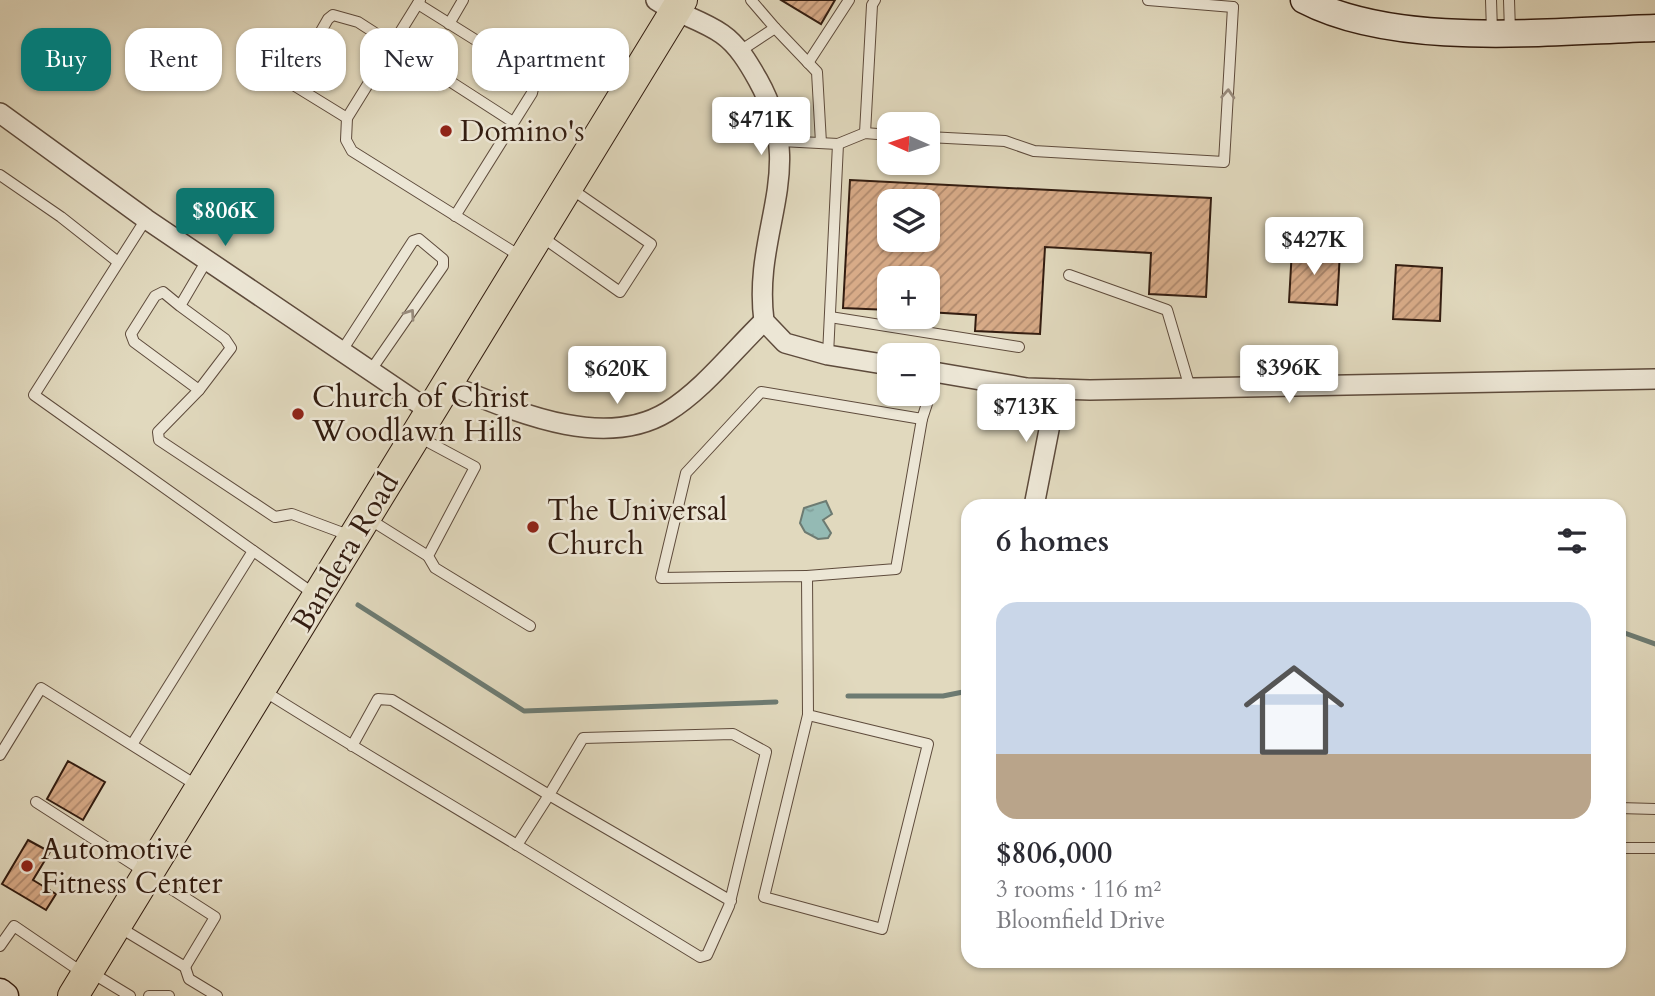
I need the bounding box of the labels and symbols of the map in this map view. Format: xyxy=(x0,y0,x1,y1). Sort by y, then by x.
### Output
one-way arrow xyxy=(1221,88,1236,99)
pin: $471K xyxy=(712,97,810,157)
place label: Domino's xyxy=(460,111,585,152)
north arrow xyxy=(877,112,940,175)
marker: Domino's xyxy=(438,123,454,139)
pin: $806K xyxy=(176,188,274,248)
pin: $427K xyxy=(1265,218,1363,277)
one-way arrow xyxy=(402,309,414,322)
pin: $620K xyxy=(568,346,666,406)
pin: $396K xyxy=(1240,346,1338,405)
place label: Church of Christ Woodlawn Hills xyxy=(311,377,529,452)
pin: $713K xyxy=(977,384,1075,444)
marker: Church of Christ Woodlawn Hills xyxy=(290,406,306,422)
street label: Bandera Road xyxy=(282,465,409,639)
place label: The Universal Church xyxy=(547,490,728,565)
marker: The Universal Church xyxy=(525,519,541,535)
place label: Automotive Fitness Center xyxy=(41,829,223,904)
marker: Automotive Fitness Center xyxy=(19,858,35,874)

